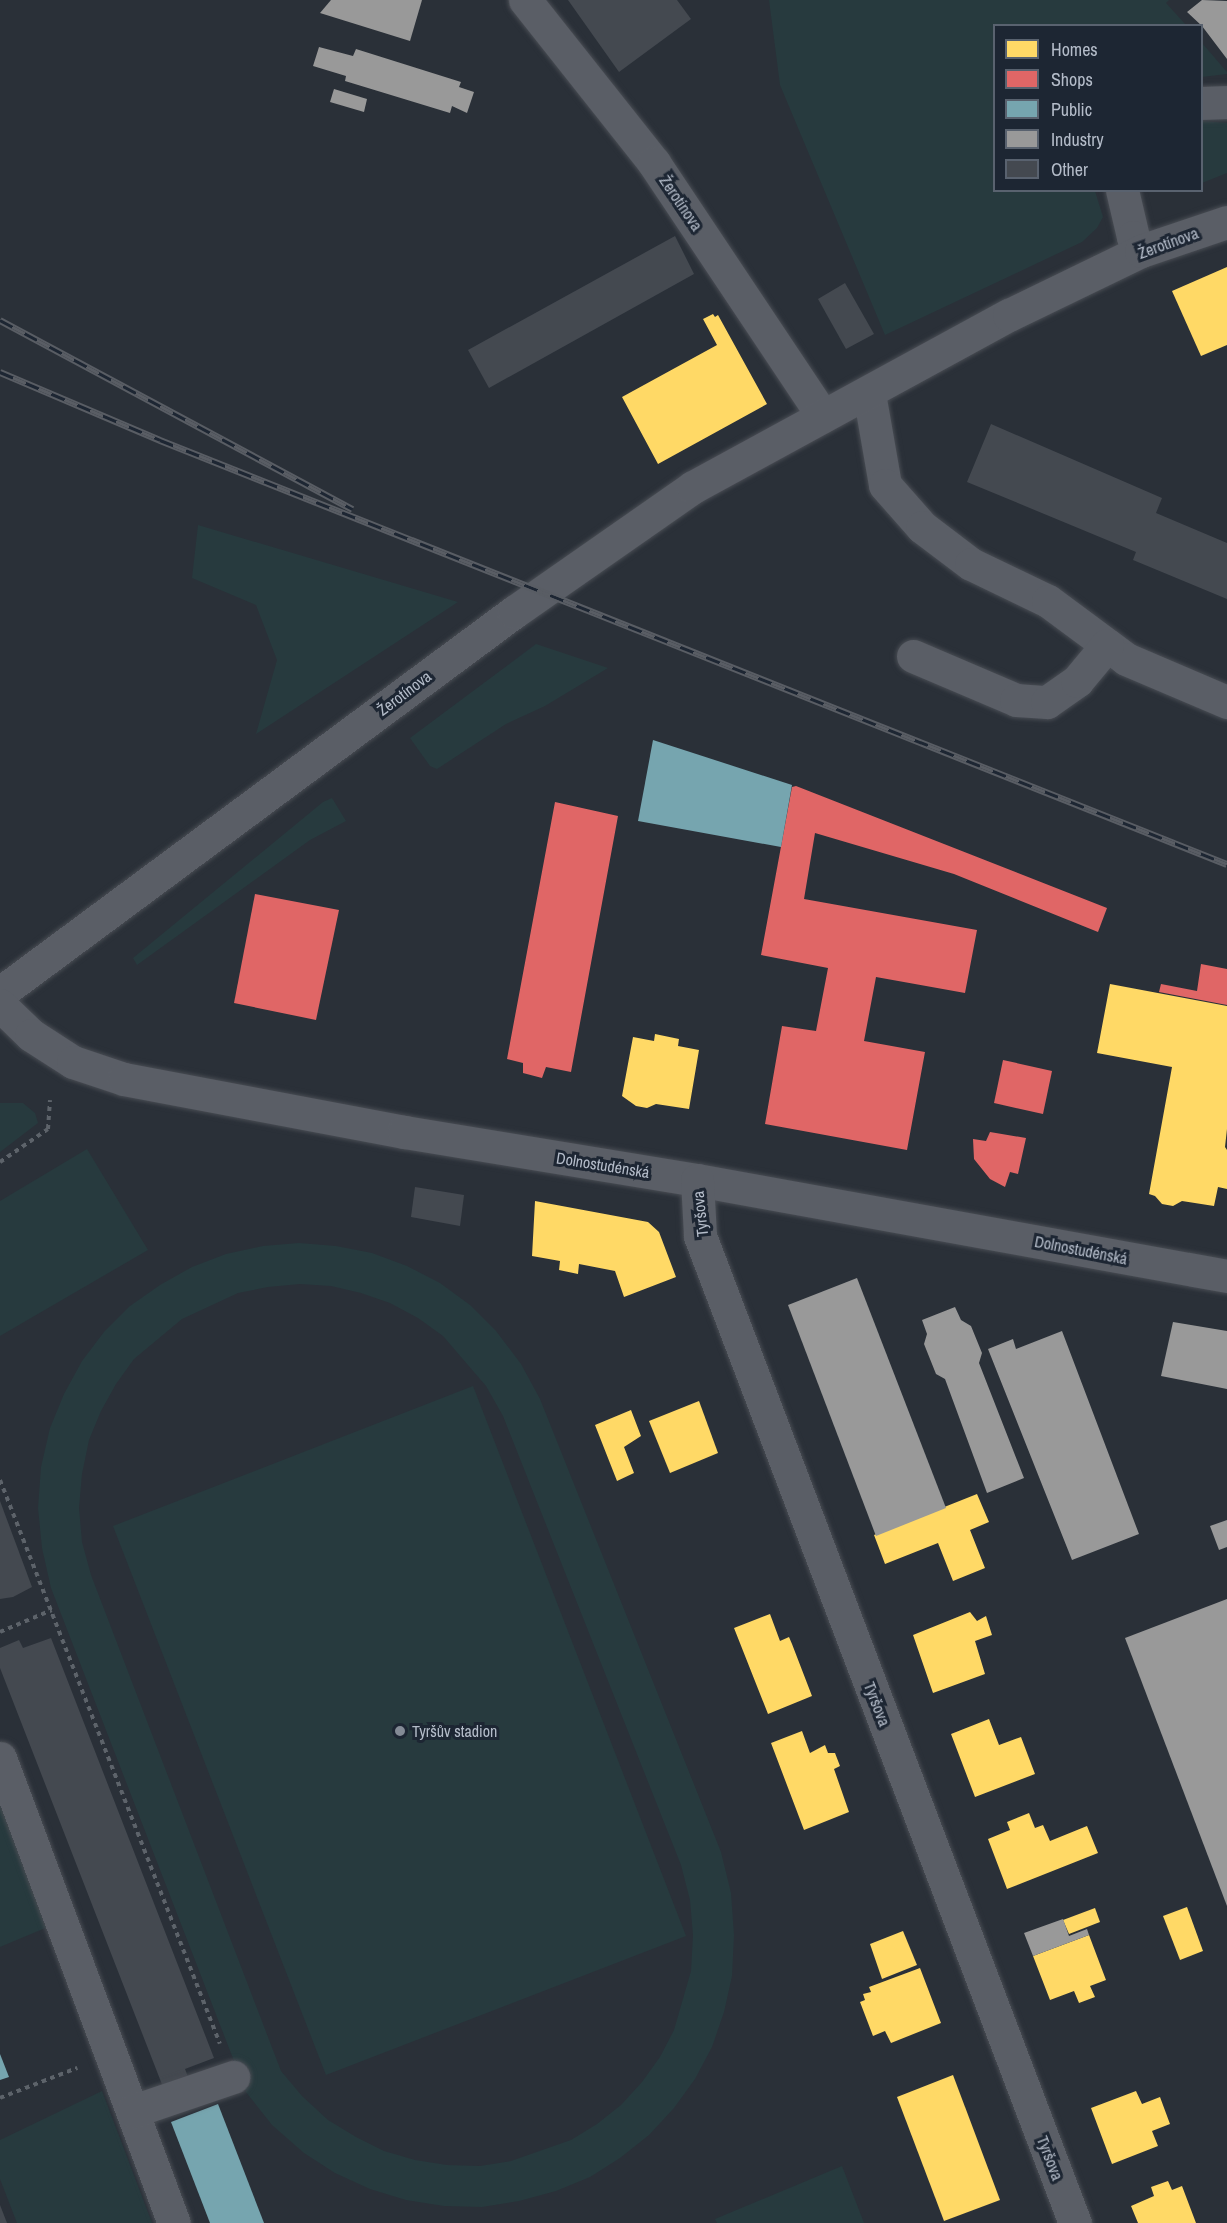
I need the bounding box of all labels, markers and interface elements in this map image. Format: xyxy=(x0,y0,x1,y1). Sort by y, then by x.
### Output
legend xyxy=(993,24,1203,192)
text: Homes xyxy=(1051,37,1098,62)
text: Shops xyxy=(1051,67,1093,92)
text: Public xyxy=(1051,97,1092,122)
text: Industry xyxy=(1051,127,1104,152)
text: Other xyxy=(1051,157,1088,182)
street label: Žerotínova xyxy=(656,172,706,234)
street label: Žerotínova xyxy=(1135,223,1201,263)
street label: Žerotínova xyxy=(373,666,435,720)
street label: Dolnostudénská xyxy=(555,1148,651,1182)
street label: Tyršova xyxy=(688,1190,712,1238)
street label: Dolnostudénská xyxy=(1033,1232,1129,1268)
street label: Tyršova xyxy=(860,1679,894,1729)
place label: Tyršův stadion xyxy=(412,1721,497,1741)
marker: Tyršův stadion xyxy=(393,1724,407,1738)
street label: Tyršova xyxy=(1033,2133,1067,2183)

